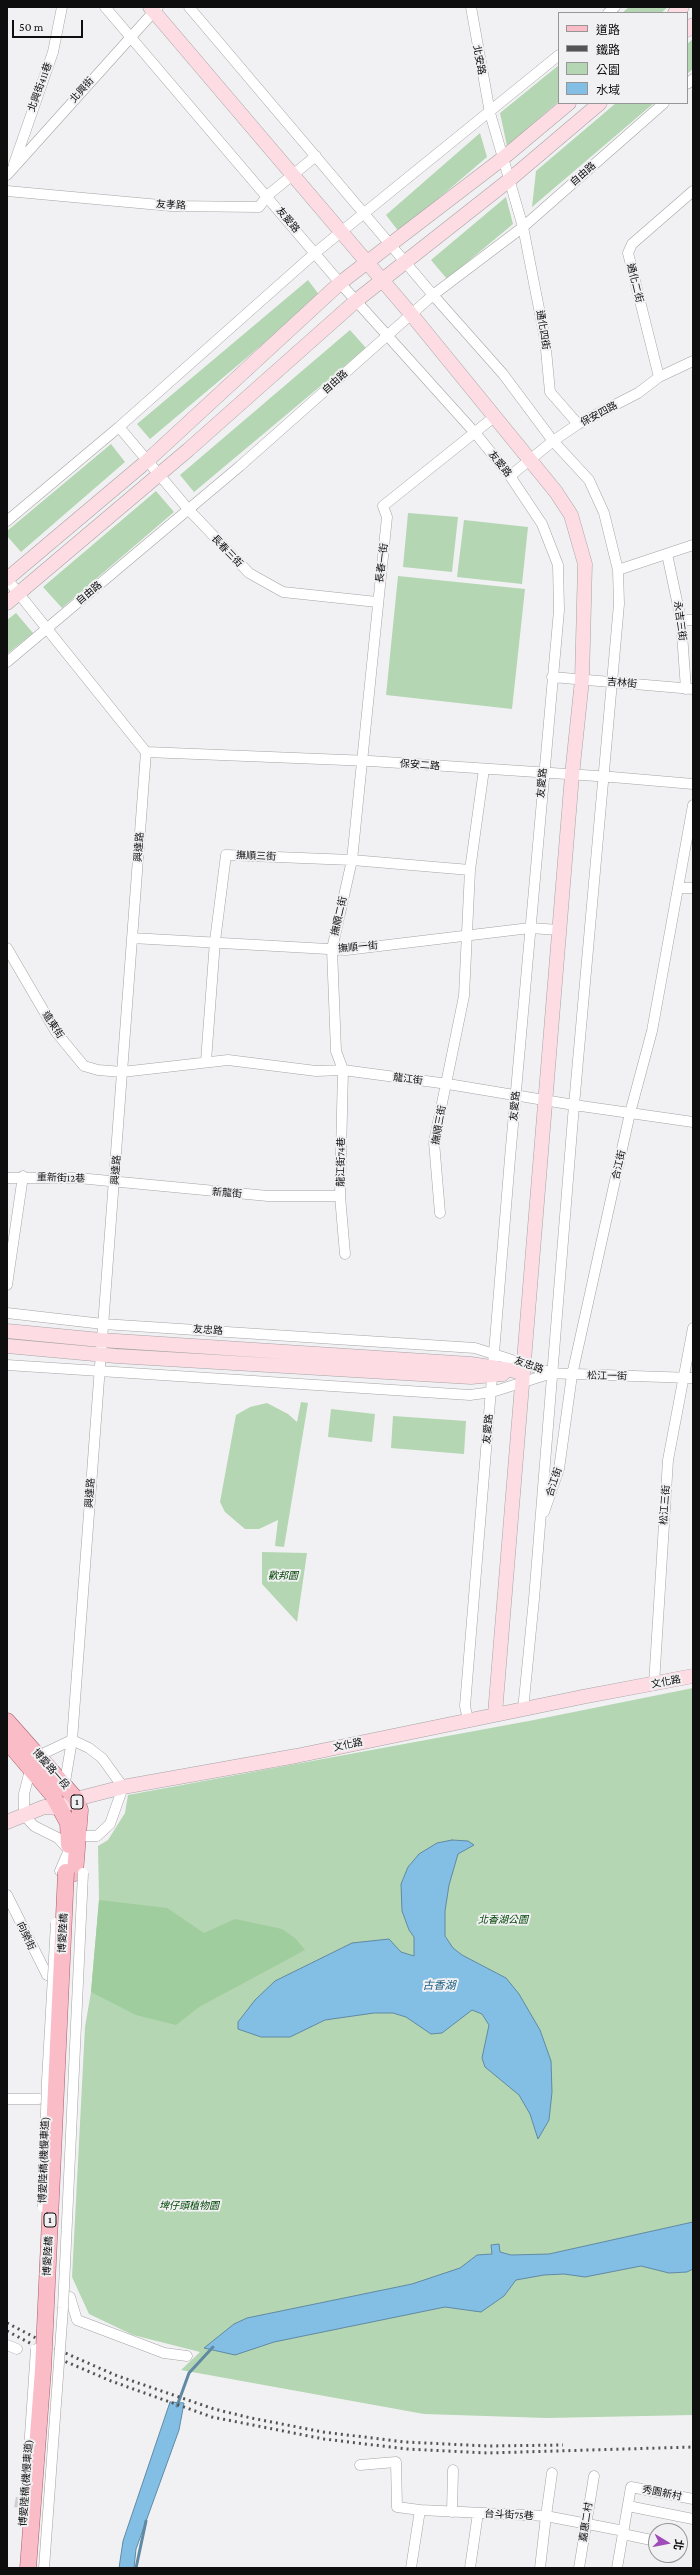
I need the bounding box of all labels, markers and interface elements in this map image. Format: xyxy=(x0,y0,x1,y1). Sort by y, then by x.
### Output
scale bar xyxy=(14,12,85,38)
legend xyxy=(558,12,688,104)
text: 50 m xyxy=(19,20,43,34)
text: 道路 xyxy=(596,23,620,37)
text: 鐵路 xyxy=(596,43,620,57)
street label: 北安路 xyxy=(470,44,488,76)
street label: 北興街411巷 xyxy=(26,61,54,113)
text: 公園 xyxy=(596,63,620,77)
street label: 北興街 xyxy=(68,75,96,105)
text: 水域 xyxy=(596,83,620,97)
street label: 自由路 xyxy=(568,160,598,188)
street label: 友孝路 xyxy=(156,198,186,212)
street label: 友愛路 xyxy=(274,205,302,235)
street label: 通化二街 xyxy=(624,262,646,304)
street label: 通化四街 xyxy=(534,309,552,351)
street label: 自由路 xyxy=(320,368,350,396)
street label: 保安四路 xyxy=(579,399,619,429)
street label: 友愛路 xyxy=(486,449,514,479)
street label: 長春三街 xyxy=(209,532,245,570)
street label: 長春一街 xyxy=(374,542,390,584)
street label: 自由路 xyxy=(74,579,104,607)
street label: 永吉三街 xyxy=(671,600,689,642)
street label: 吉林街 xyxy=(607,676,637,690)
street label: 保安二路 xyxy=(400,758,440,772)
street label: 友愛路 xyxy=(535,768,549,798)
street label: 興達路 xyxy=(132,832,146,862)
street label: 撫順三街 xyxy=(236,849,276,863)
street label: 撫順二街 xyxy=(329,895,349,937)
street label: 撫順一街 xyxy=(338,939,378,955)
street label: 遠東街 xyxy=(40,1009,66,1041)
street label: 龍江街 xyxy=(392,1071,424,1087)
street label: 友愛路 xyxy=(508,1091,522,1121)
street label: 撫順三街 xyxy=(430,1104,448,1146)
street label: 龍江街74巷 xyxy=(335,1137,347,1187)
street label: 合江街 xyxy=(610,1149,628,1181)
street label: 興達路 xyxy=(109,1155,123,1185)
street label: 重新街12巷 xyxy=(37,1171,85,1185)
street label: 新龍街 xyxy=(212,1186,242,1200)
street label: 友忠路 xyxy=(193,1323,223,1337)
street label: 友忠路 xyxy=(513,1354,545,1376)
street label: 松江一街 xyxy=(587,1370,627,1382)
street label: 友愛路 xyxy=(481,1414,495,1444)
street label: 合江街 xyxy=(544,1466,564,1498)
street label: 興達路 xyxy=(83,1478,97,1508)
street label: 松江三街 xyxy=(658,1485,672,1525)
park label: 歡邦園 xyxy=(268,1570,298,1582)
street label: 文化路 xyxy=(650,1673,682,1691)
street label: 文化路 xyxy=(332,1736,364,1754)
street label: 博愛路一段 xyxy=(30,1746,72,1792)
road number: 1 xyxy=(71,1795,83,1809)
street label: 博愛陸橋 xyxy=(56,1913,70,1953)
park label: 北香湖公園 xyxy=(478,1914,528,1926)
street label: 向榮街 xyxy=(14,1920,38,1952)
water label: 古香湖 xyxy=(423,1979,455,1993)
street label: 博愛陸橋(機慢車道) xyxy=(36,2116,52,2204)
park label: 埤仔頭植物園 xyxy=(159,2200,219,2212)
road number: 1 xyxy=(44,2213,56,2227)
street label: 博愛陸橋 xyxy=(41,2236,55,2276)
street label: 博愛陸橋(機慢車道) xyxy=(17,2439,35,2527)
street label: 秀園新村 xyxy=(641,2483,683,2503)
street label: 嘉惠二村 xyxy=(577,2501,595,2543)
street label: 台斗街75巷 xyxy=(484,2508,534,2522)
north arrow xyxy=(648,2523,688,2563)
text: 北 xyxy=(672,2538,686,2551)

